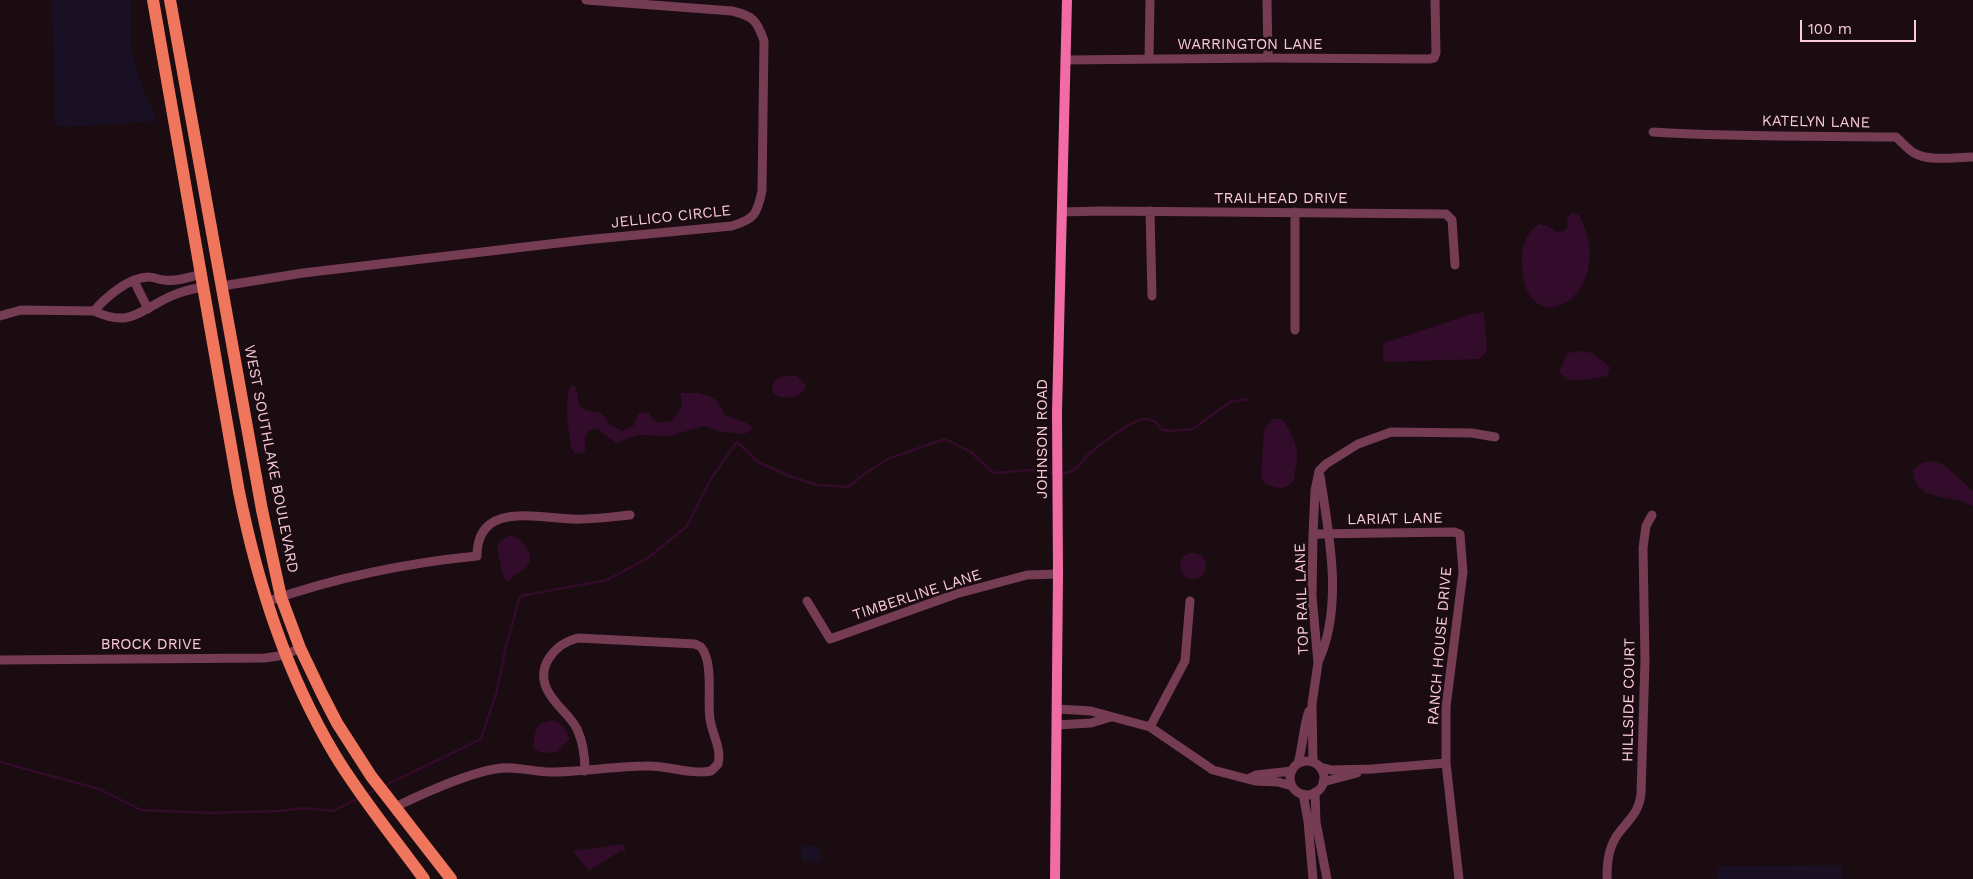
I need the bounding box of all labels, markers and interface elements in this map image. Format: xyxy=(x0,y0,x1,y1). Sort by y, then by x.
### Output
scale bar xyxy=(1803,10,1919,42)
text: 100 m xyxy=(1808,20,1852,38)
street label: WARRINGTON LANE xyxy=(1177,36,1323,54)
street label: KATELYN LANE xyxy=(1762,112,1870,132)
street label: TRAILHEAD DRIVE xyxy=(1214,190,1348,208)
street label: JELLICO CIRCLE xyxy=(610,202,732,232)
street label: WEST SOUTHLAKE BOULEVARD xyxy=(240,343,302,575)
street label: JOHNSON ROAD xyxy=(1034,379,1052,499)
street label: LARIAT LANE xyxy=(1347,509,1443,529)
street label: TOP RAIL LANE xyxy=(1291,543,1313,655)
street label: TIMBERLINE LANE xyxy=(850,566,984,624)
street label: RANCH HOUSE DRIVE xyxy=(1424,566,1456,726)
street label: BROCK DRIVE xyxy=(101,636,201,654)
street label: HILLSIDE COURT xyxy=(1619,638,1639,762)

